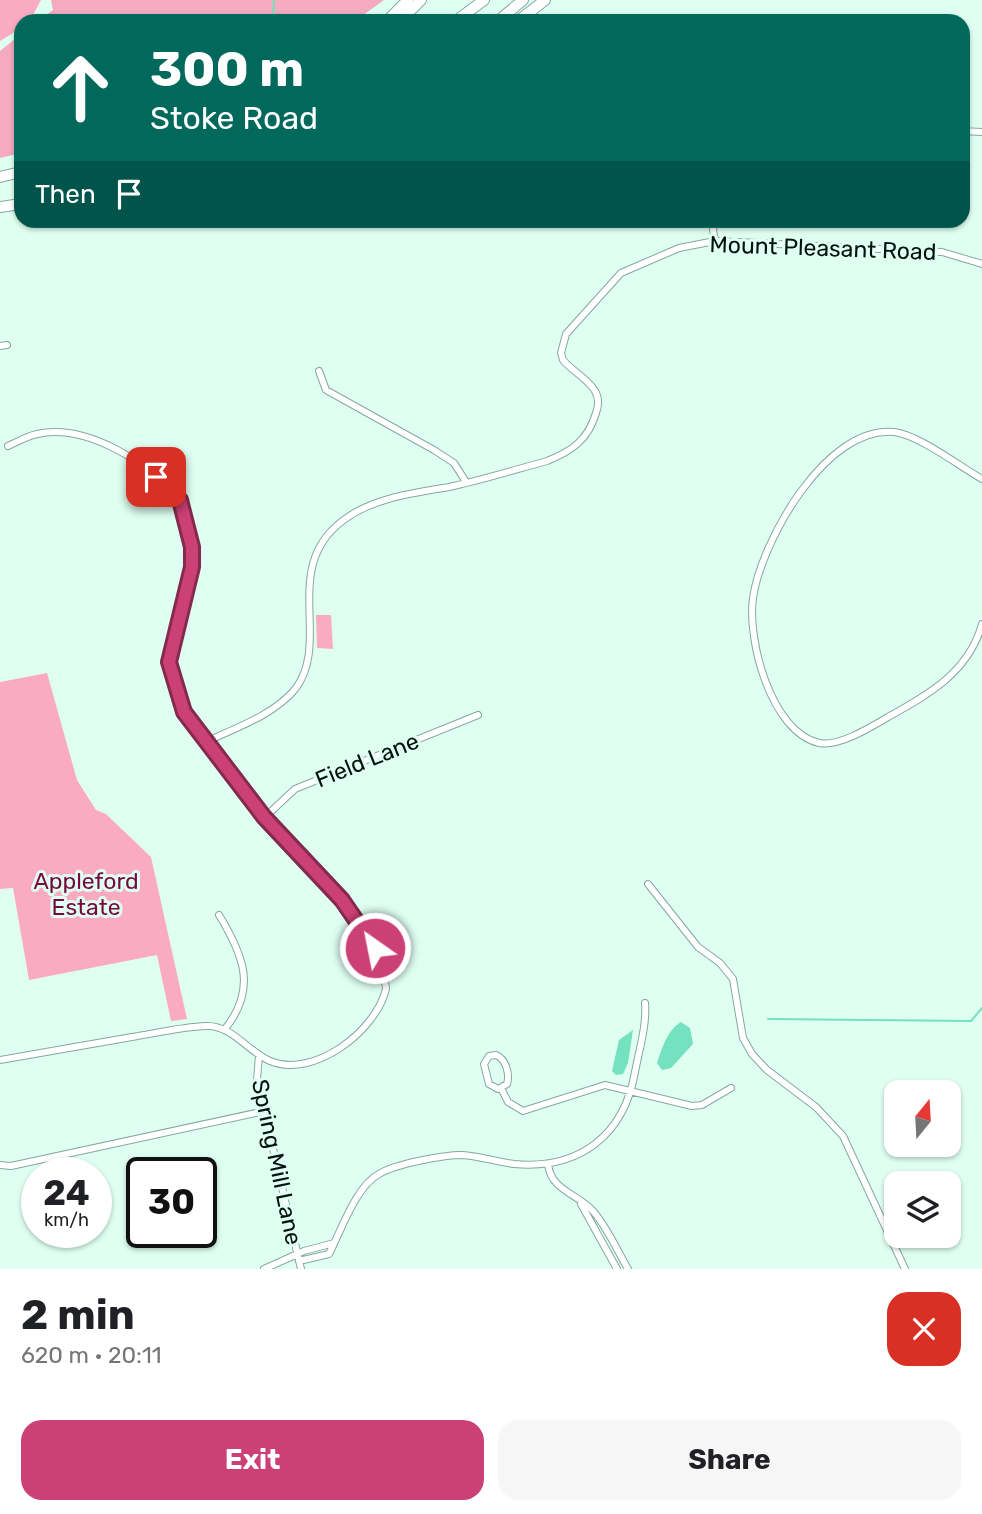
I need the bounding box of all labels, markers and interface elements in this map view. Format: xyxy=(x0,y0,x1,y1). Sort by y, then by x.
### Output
text: 300 m xyxy=(150,40,304,98)
icon: ahead xyxy=(35,42,126,133)
text: Stoke Road xyxy=(150,99,318,137)
icon: arrive xyxy=(110,175,148,213)
text: Then xyxy=(35,179,96,210)
street label: Mount Pleasant Road xyxy=(709,230,937,266)
pin xyxy=(126,447,186,507)
icon: arrive xyxy=(137,458,175,496)
street label: Field Lane xyxy=(311,727,423,793)
park label: Appleford Estate xyxy=(33,867,139,921)
position arrow xyxy=(338,911,412,985)
street label: Spring Mill Lane xyxy=(246,1077,308,1247)
north arrow xyxy=(884,1080,961,1157)
map controls xyxy=(884,1080,961,1248)
speed limit sign: 30 xyxy=(126,1157,217,1248)
button: layers xyxy=(884,1171,961,1248)
text: 24 xyxy=(43,1172,90,1214)
text: km/h xyxy=(44,1209,89,1231)
text: 2 min xyxy=(21,1290,135,1340)
button: close xyxy=(887,1292,961,1366)
text: 620 m · 20:11 xyxy=(21,1341,162,1369)
button: Exit xyxy=(21,1420,484,1500)
button: Share xyxy=(498,1420,961,1500)

